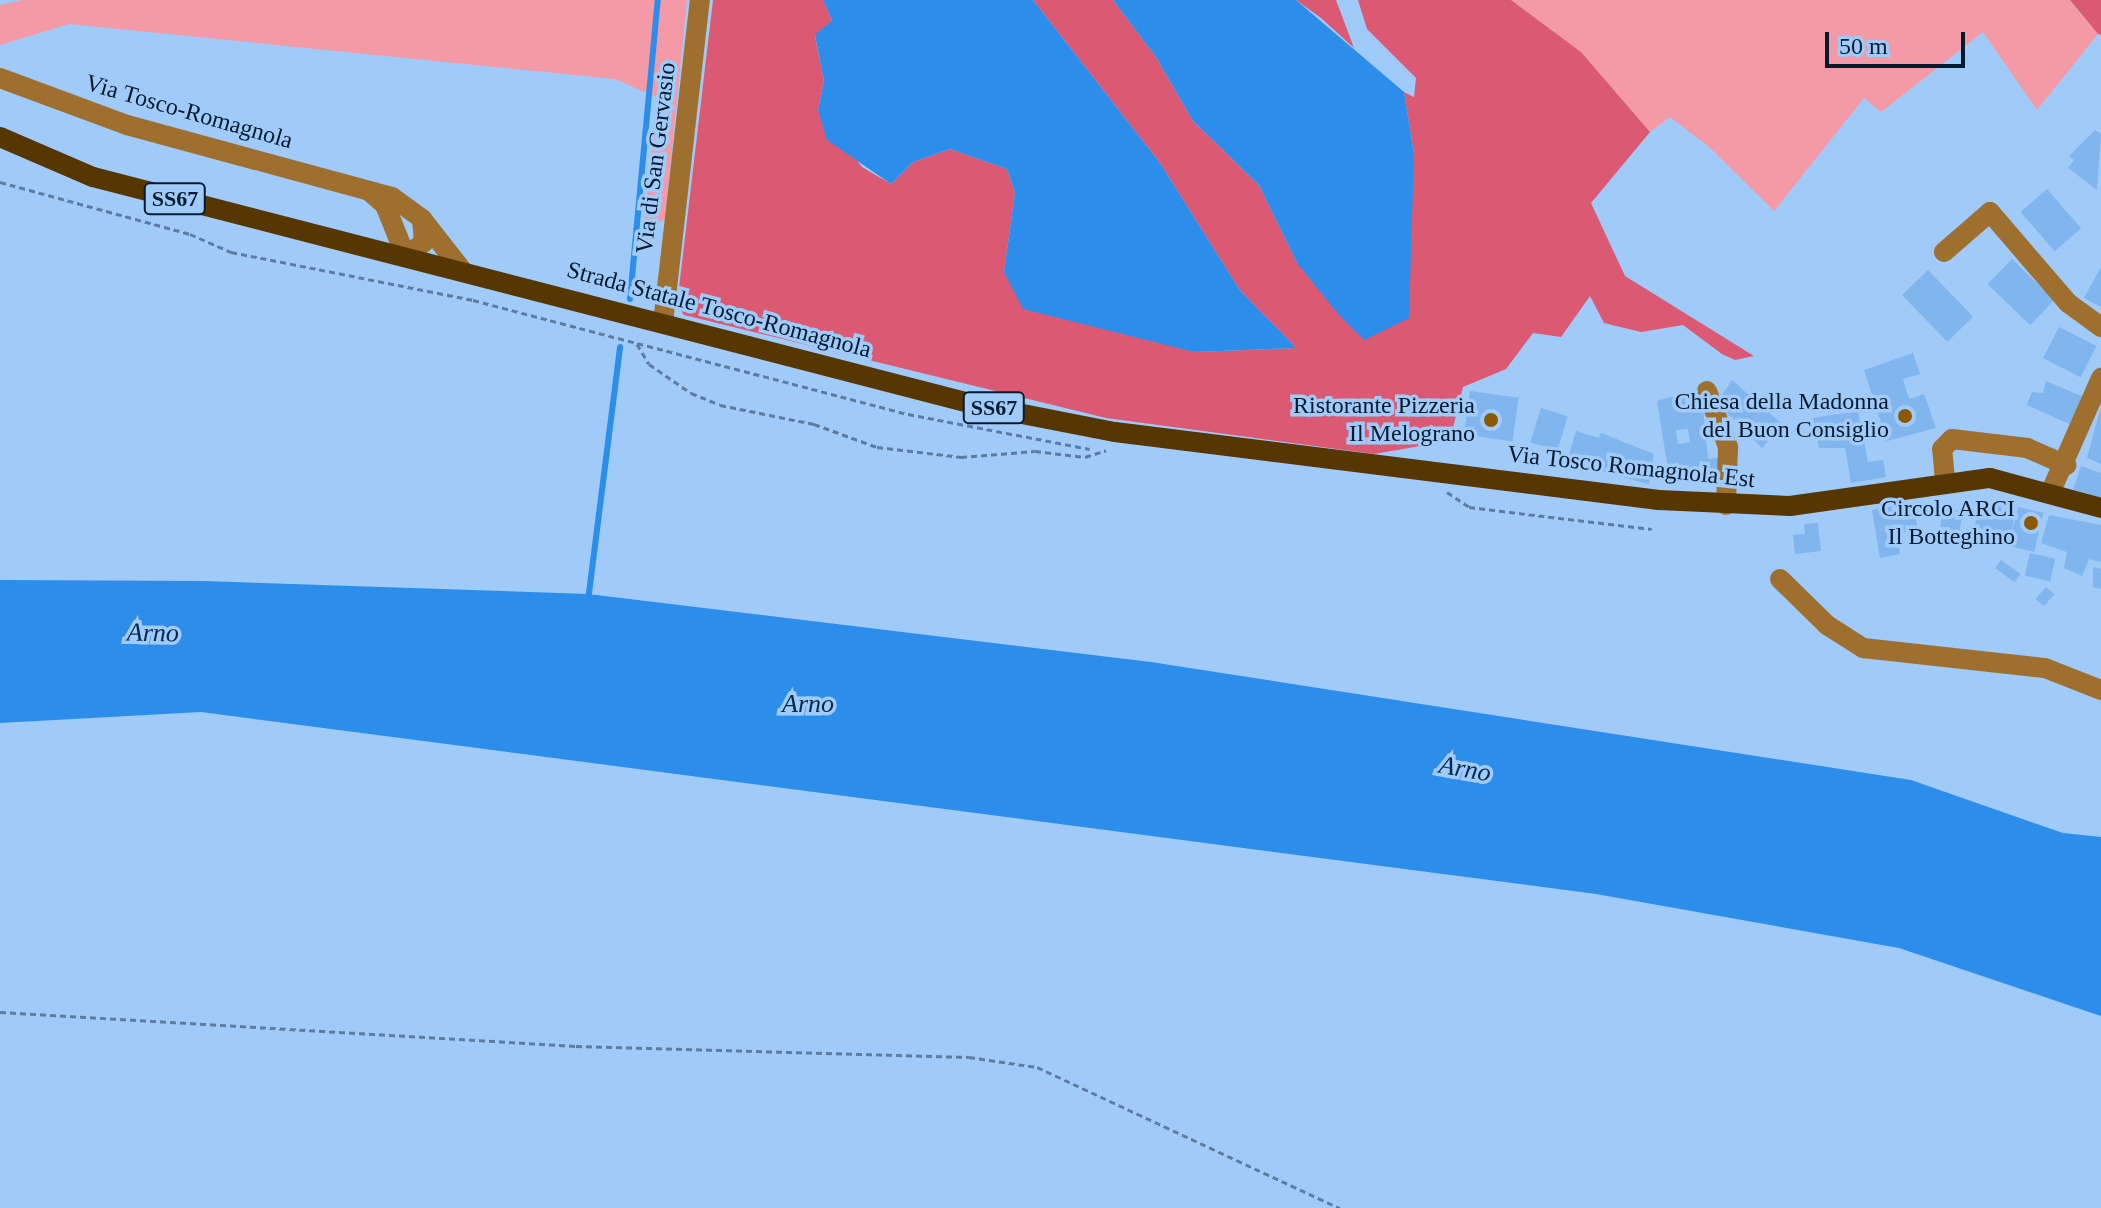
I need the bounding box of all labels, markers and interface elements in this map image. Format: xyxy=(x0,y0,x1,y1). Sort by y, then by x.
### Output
scale bar xyxy=(1829,16,1969,66)
text: 50 m xyxy=(1839,33,1888,59)
street label: Via di San Gervasio xyxy=(630,61,682,255)
street label: Via Tosco-Romagnola xyxy=(82,69,296,155)
road number: SS67 xyxy=(143,181,207,217)
street label: Strada Statale Tosco-Romagnola xyxy=(564,255,874,365)
place label: Chiesa della Madonna del Buon Consiglio xyxy=(1674,388,1889,444)
road number: SS67 xyxy=(962,390,1026,426)
place label: Ristorante Pizzeria Il Melograno xyxy=(1293,392,1475,448)
marker: Chiesa della Madonna del Buon Consiglio xyxy=(1896,407,1914,425)
marker: Ristorante Pizzeria Il Melograno xyxy=(1482,411,1500,429)
street label: Via Tosco Romagnola Est xyxy=(1505,440,1757,494)
place label: Circolo ARCI Il Botteghino xyxy=(1880,495,2015,551)
marker: Circolo ARCI Il Botteghino xyxy=(2022,514,2040,532)
water label: Arno xyxy=(127,617,179,649)
water label: Arno xyxy=(782,688,834,720)
water label: Arno xyxy=(1437,749,1493,789)

